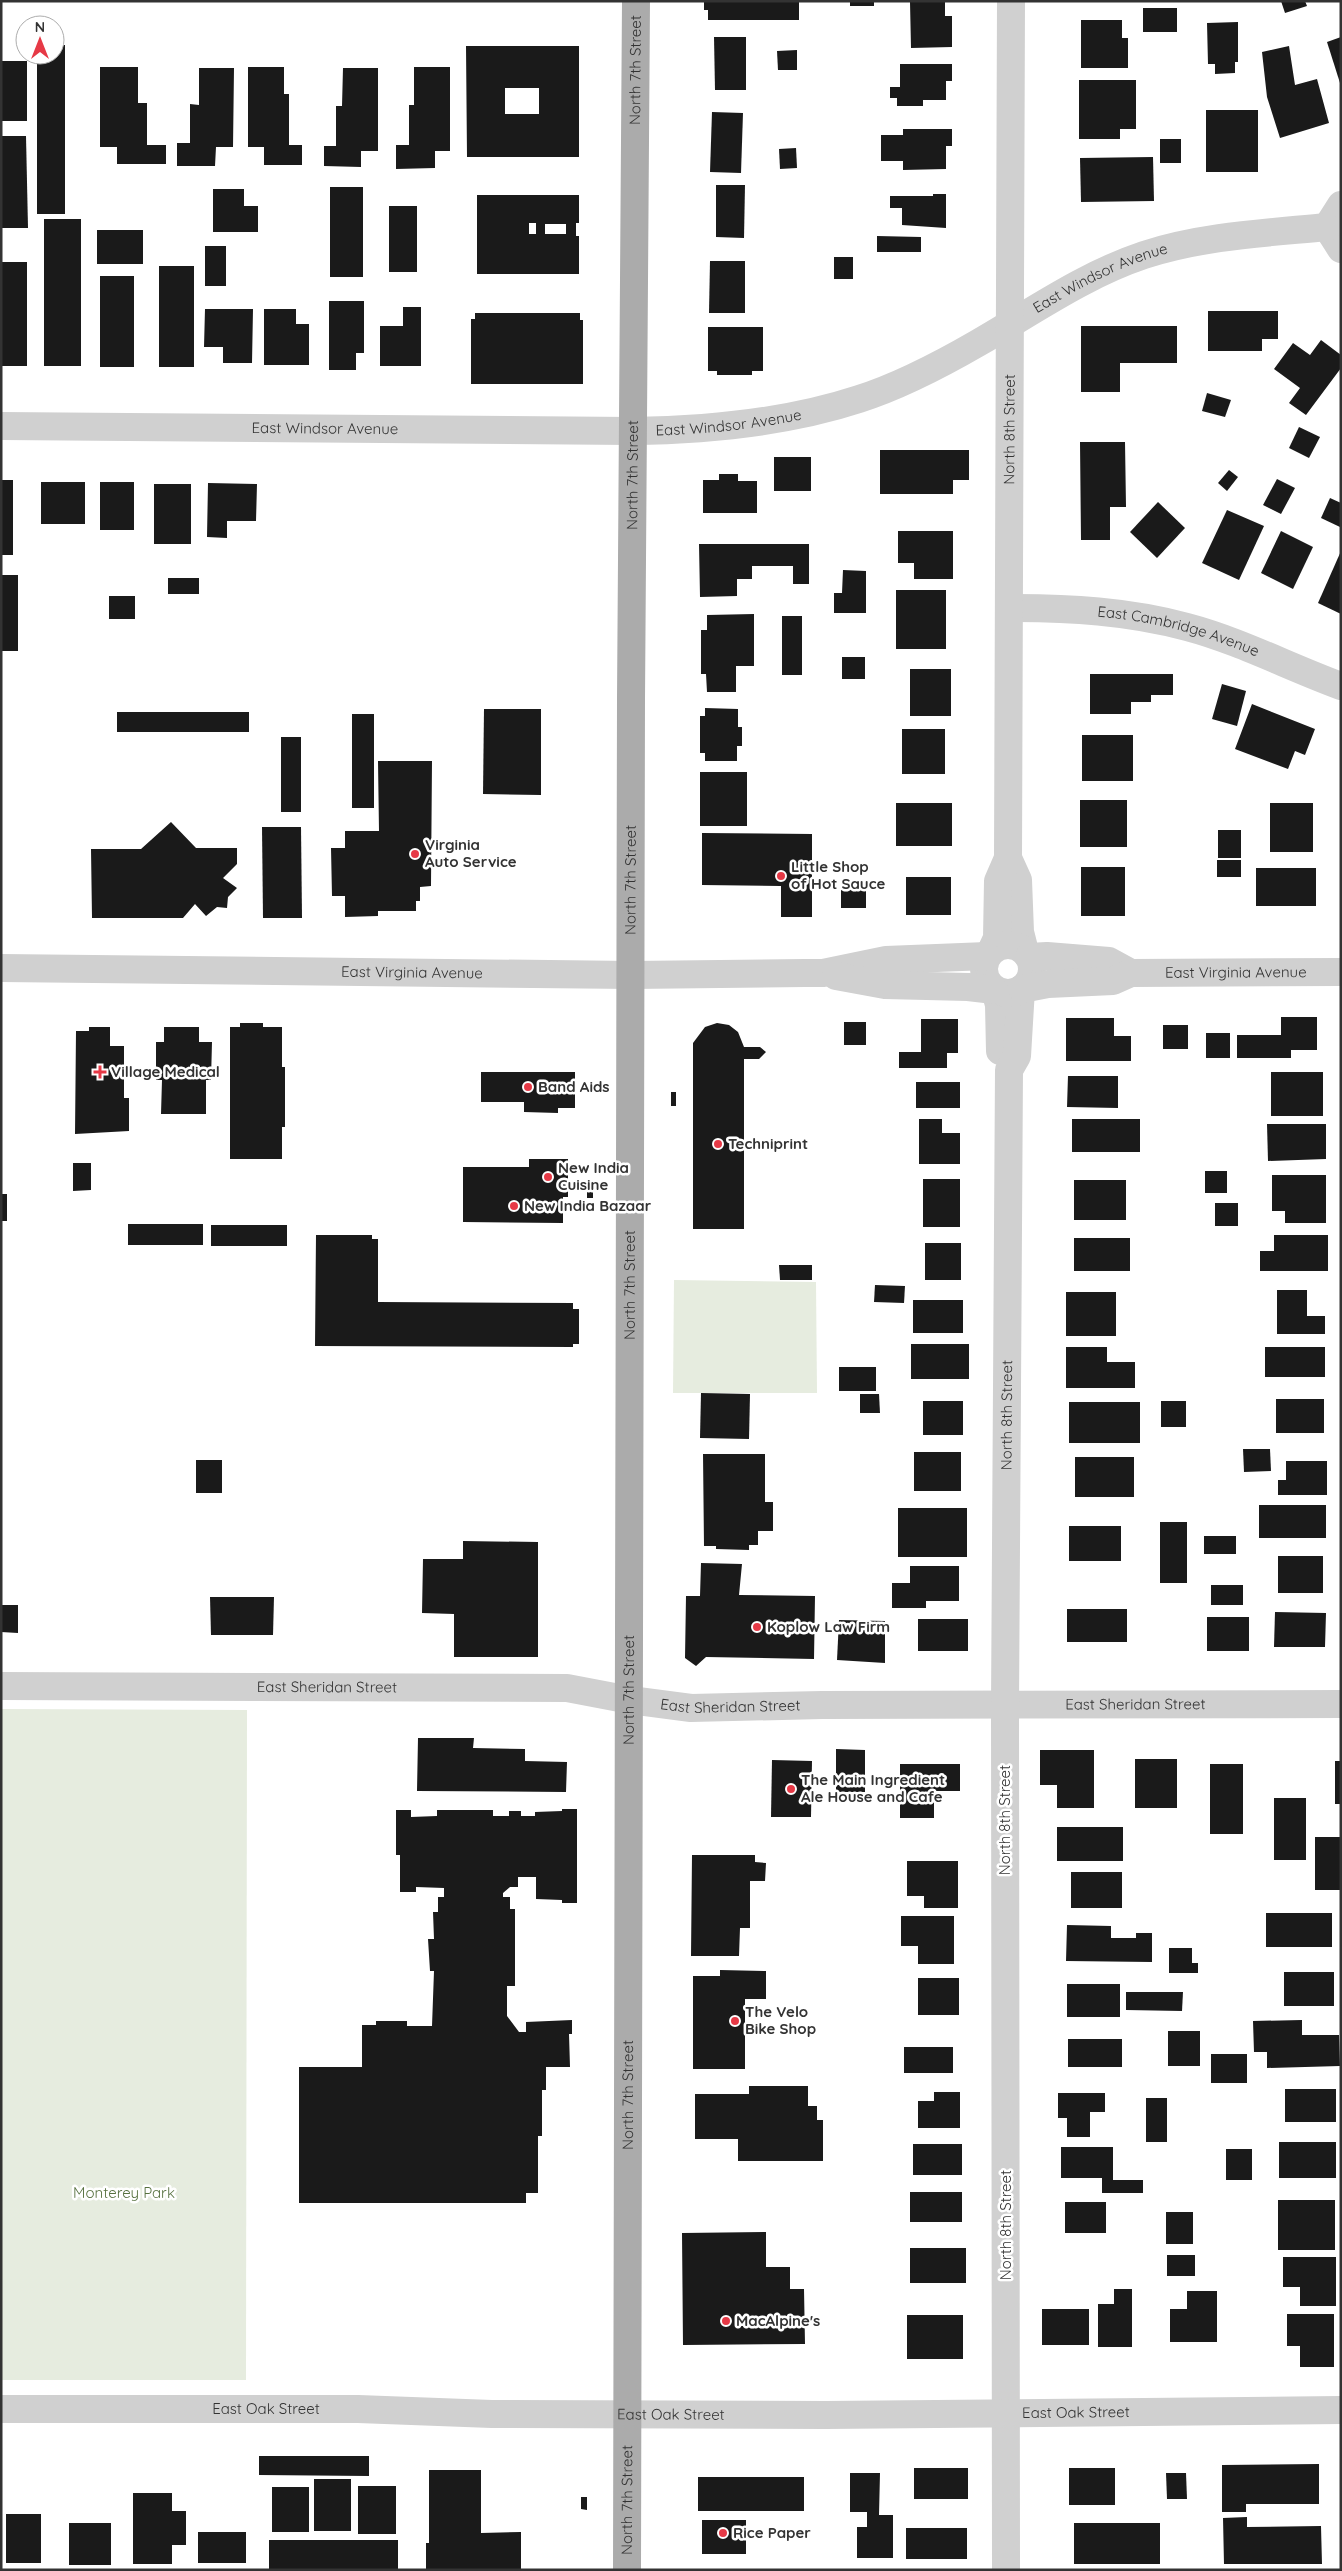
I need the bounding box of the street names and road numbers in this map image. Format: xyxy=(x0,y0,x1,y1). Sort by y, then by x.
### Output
street label: North 7th Street xyxy=(625,15,645,125)
street label: East Windsor Avenue xyxy=(1029,239,1170,317)
street label: North 8th Street xyxy=(999,374,1019,485)
street label: East Windsor Avenue xyxy=(655,405,803,439)
street label: East Windsor Avenue xyxy=(252,418,398,438)
street label: North 7th Street xyxy=(622,420,642,530)
street label: East Cambridge Avenue xyxy=(1097,601,1262,660)
street label: North 7th Street xyxy=(620,825,640,935)
street label: East Virginia Avenue xyxy=(341,962,483,982)
street label: East Virginia Avenue xyxy=(1165,962,1307,982)
street label: North 7th Street xyxy=(620,1230,639,1340)
street label: North 8th Street xyxy=(996,1360,1016,1470)
street label: North 7th Street xyxy=(619,1635,638,1745)
street label: East Sheridan Street xyxy=(257,1677,397,1696)
street label: East Sheridan Street xyxy=(659,1694,801,1717)
street label: East Sheridan Street xyxy=(1065,1694,1205,1714)
street label: North 8th Street xyxy=(995,1765,1014,1875)
street label: North 7th Street xyxy=(618,2040,637,2150)
street label: North 8th Street xyxy=(996,2170,1015,2280)
street label: East Oak Street xyxy=(212,2399,320,2418)
street label: East Oak Street xyxy=(1022,2402,1130,2422)
street label: East Oak Street xyxy=(617,2404,725,2424)
street label: North 7th Street xyxy=(617,2445,636,2555)

